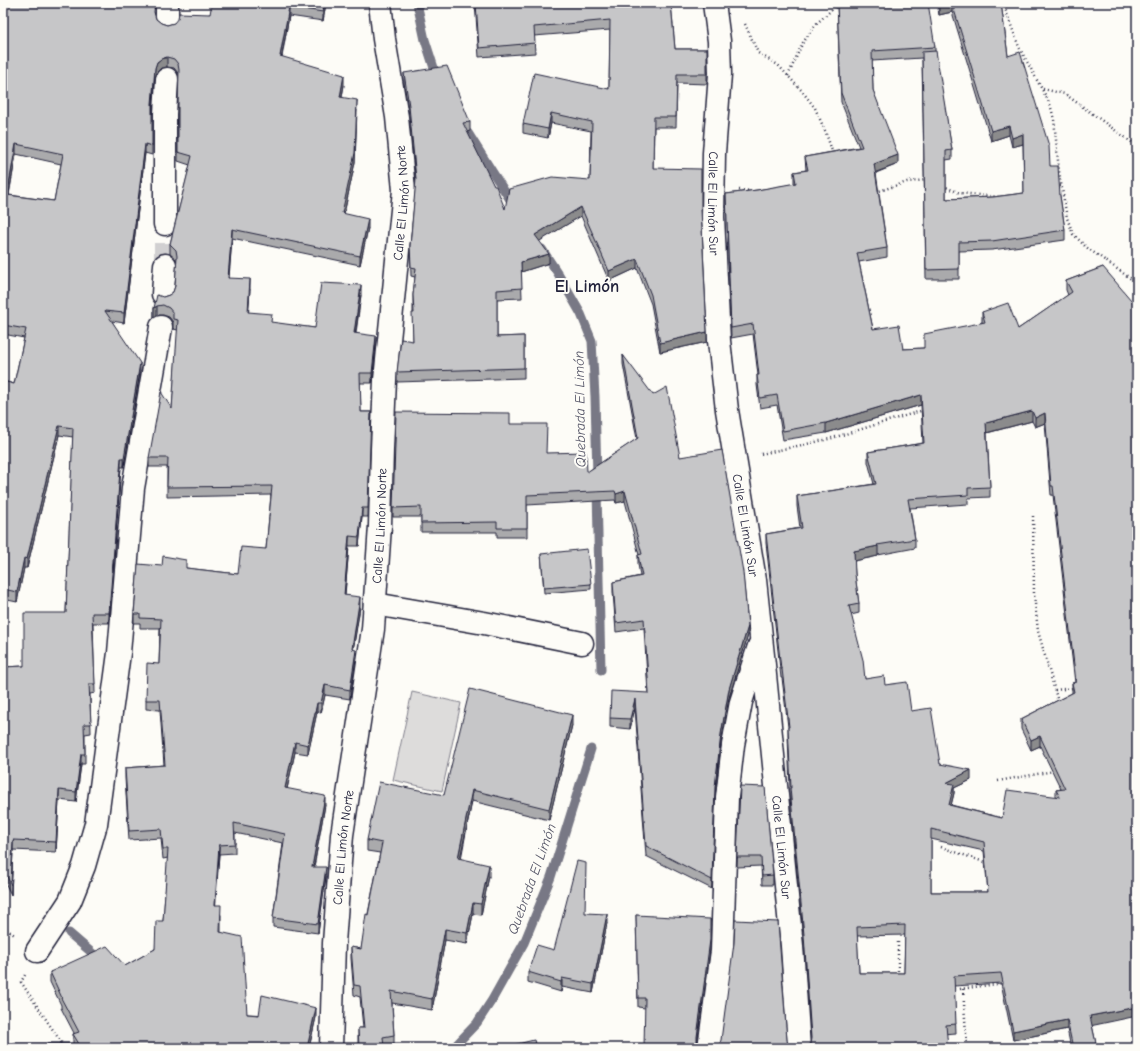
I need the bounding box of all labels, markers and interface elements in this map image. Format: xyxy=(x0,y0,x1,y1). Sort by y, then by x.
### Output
street label: Calle El Limón Norte xyxy=(390,144,412,261)
street label: Calle El Limón Sur xyxy=(705,151,722,257)
district label: El Limón xyxy=(555,277,619,296)
water label: Quebrada El Limón xyxy=(570,350,590,467)
street label: Calle El Limón Norte xyxy=(369,468,389,584)
street label: Calle El Limón Sur xyxy=(730,473,762,579)
street label: Calle El Limón Norte xyxy=(329,789,356,905)
street label: Calle El Limón Sur xyxy=(770,795,795,900)
water label: Quebrada El Limón xyxy=(504,821,560,937)

